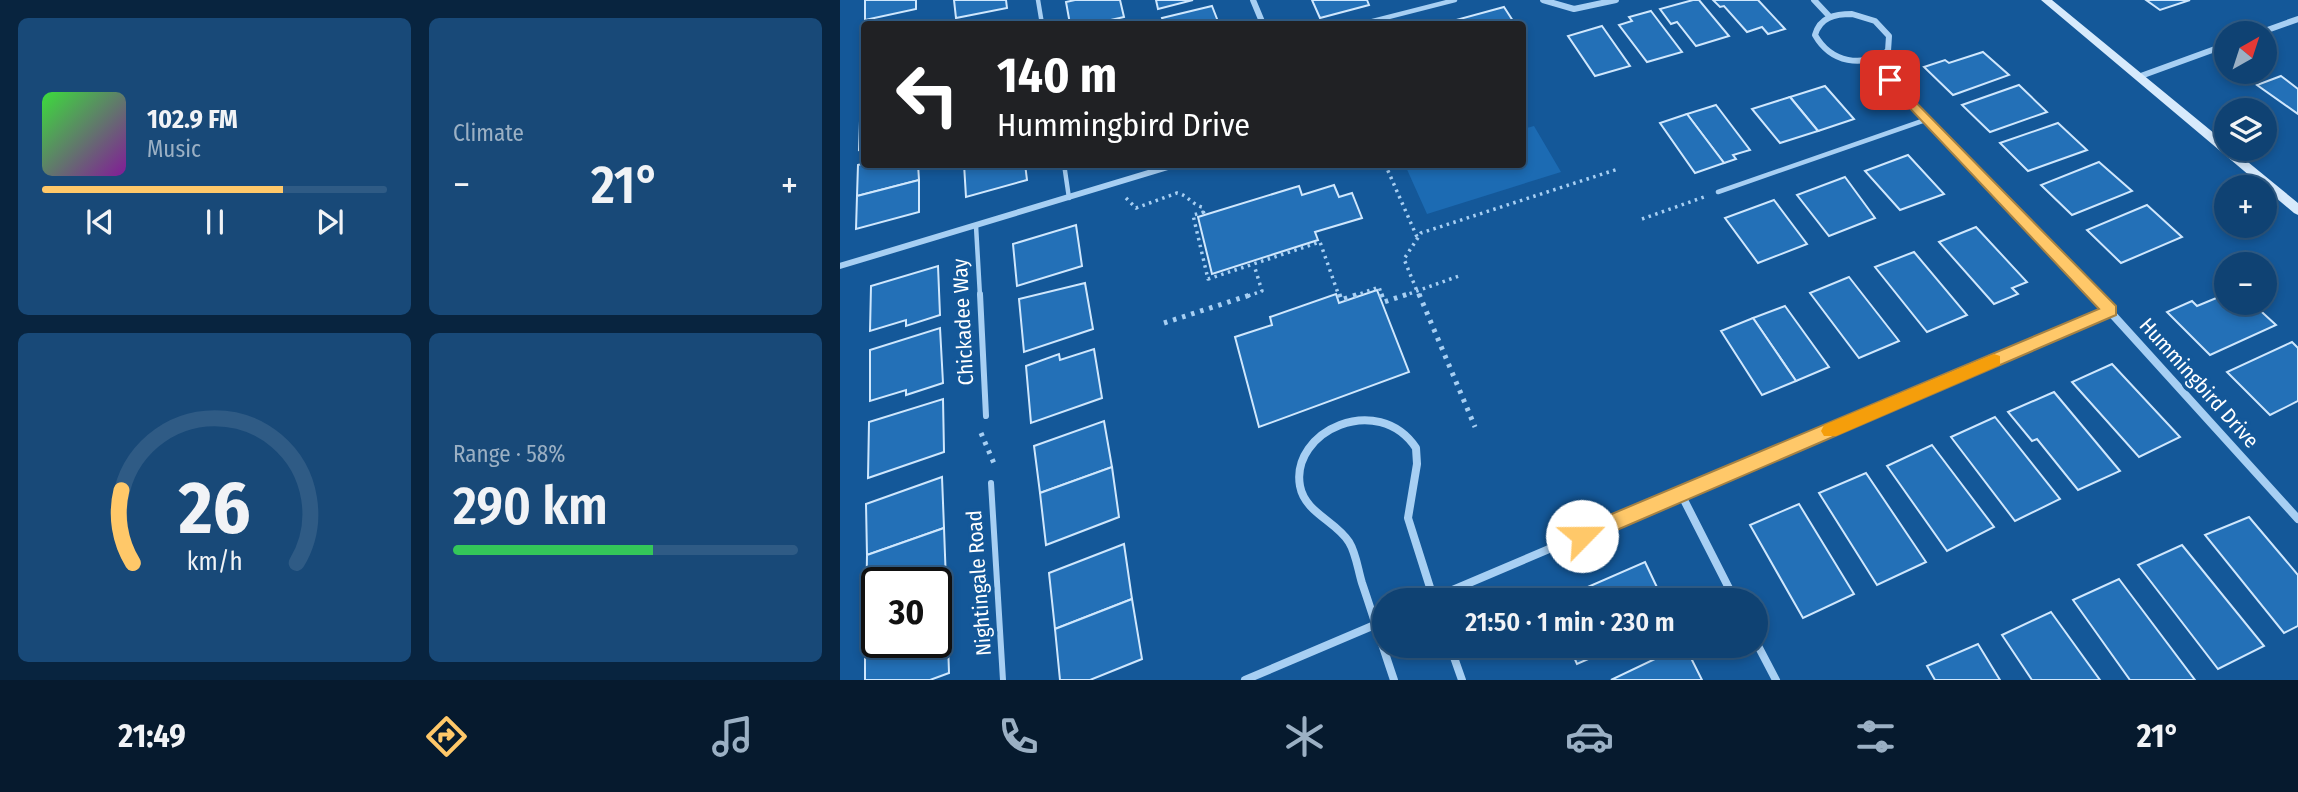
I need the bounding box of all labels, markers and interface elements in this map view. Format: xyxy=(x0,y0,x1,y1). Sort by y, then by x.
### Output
north arrow xyxy=(2214,21,2277,84)
map controls xyxy=(2214,21,2277,315)
text: 140 m xyxy=(997,46,1117,105)
icon: left xyxy=(882,49,973,140)
pin xyxy=(1860,50,1920,110)
icon: arrive xyxy=(1871,61,1909,99)
button: layers xyxy=(2214,98,2277,161)
text: 102.9 FM xyxy=(147,104,238,135)
text: Hummingbird Drive xyxy=(997,106,1250,144)
text: Climate xyxy=(453,119,524,147)
text: Music xyxy=(147,135,201,163)
text: 21° xyxy=(591,154,660,217)
text: − xyxy=(453,162,470,208)
text: + xyxy=(781,162,798,208)
button: + xyxy=(2214,175,2277,238)
icon: previous xyxy=(81,203,119,241)
icon: pause xyxy=(196,203,234,241)
icon: next xyxy=(311,203,349,241)
button: − xyxy=(2214,252,2277,315)
street label: Chickadee Way xyxy=(947,257,979,386)
street label: Hummingbird Drive xyxy=(2134,313,2264,453)
text: Range · 58% xyxy=(453,440,565,468)
text: 26 xyxy=(178,466,250,553)
text: 290 km xyxy=(453,475,608,538)
position arrow xyxy=(1545,499,1619,573)
street label: Nightingale Road xyxy=(961,509,997,657)
text: km/h xyxy=(187,547,242,577)
speed limit sign: 30 xyxy=(861,567,952,658)
text: 21:50 · 1 min · 230 m xyxy=(1465,607,1675,638)
icon: directions xyxy=(422,712,471,761)
icon: music xyxy=(708,712,757,761)
icon: phone xyxy=(994,712,1043,761)
icon: climate xyxy=(1280,712,1329,761)
icon: car xyxy=(1565,712,1614,761)
icon: filters xyxy=(1851,712,1900,761)
text: 21:49 xyxy=(118,717,186,755)
text: 21° xyxy=(2137,717,2180,755)

